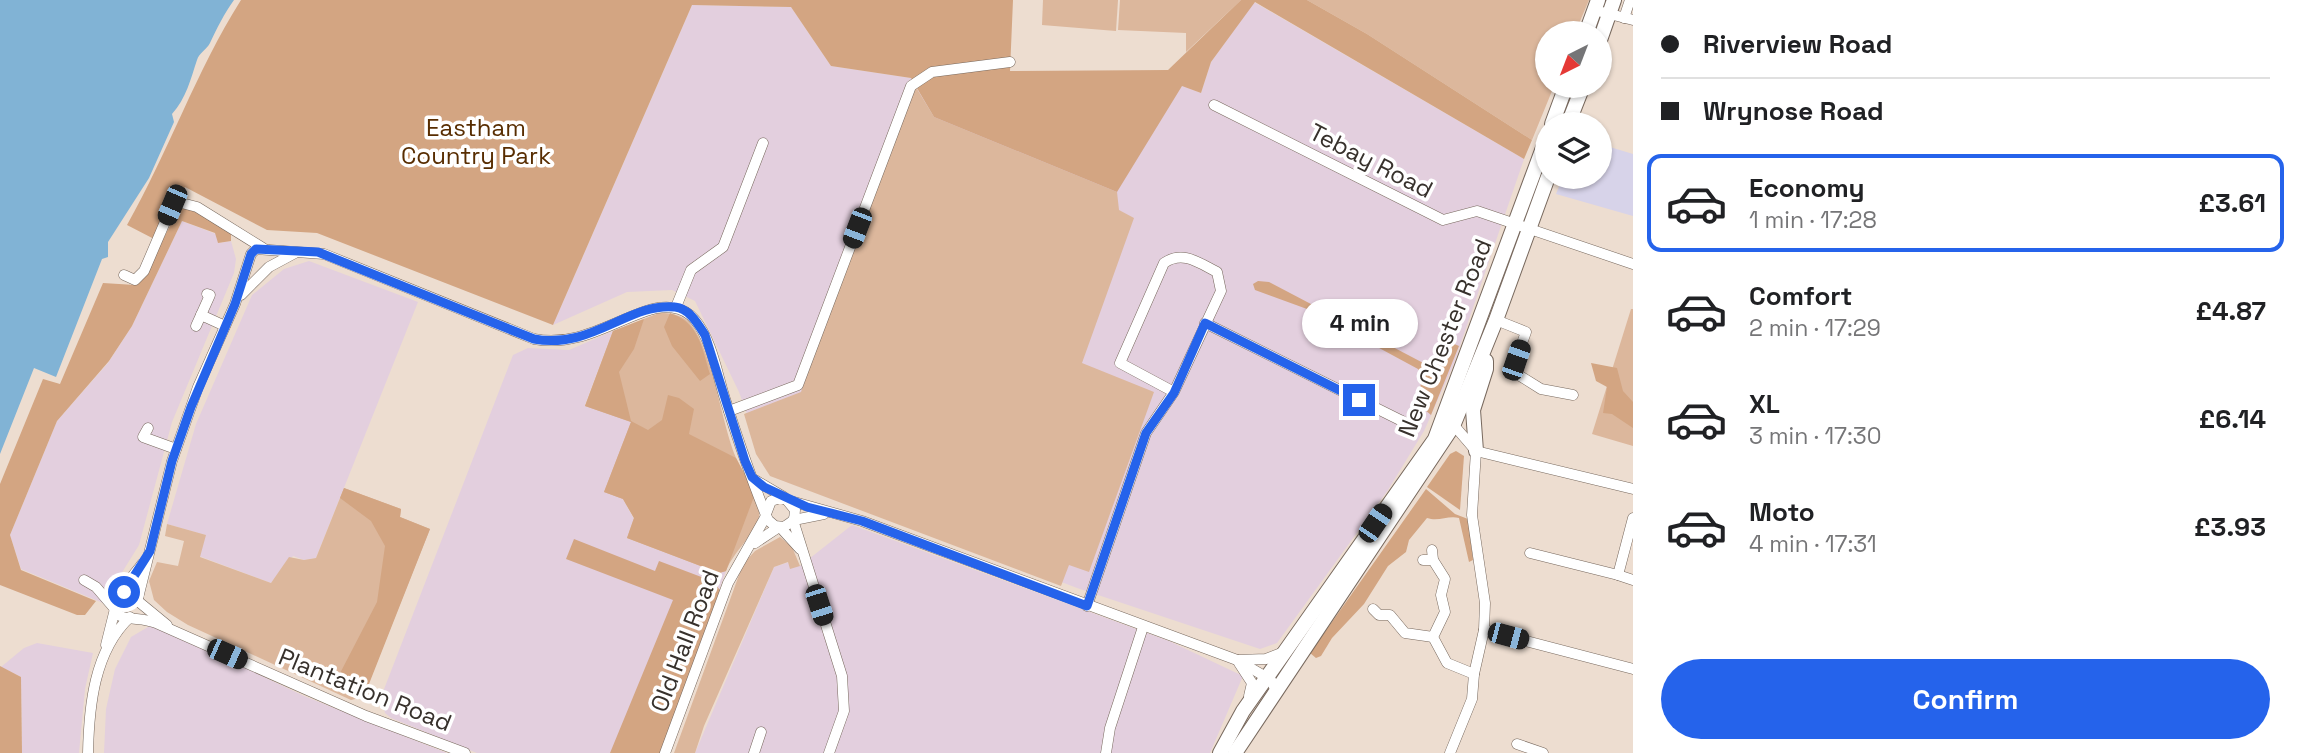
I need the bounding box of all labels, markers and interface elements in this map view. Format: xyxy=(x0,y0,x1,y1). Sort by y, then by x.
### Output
north arrow xyxy=(1535,21,1612,98)
map controls xyxy=(1535,21,1612,189)
text: Riverview Road xyxy=(1703,27,1892,61)
text: Wrynose Road xyxy=(1703,94,1884,128)
park label: Eastham Country Park xyxy=(401,112,551,171)
button: layers xyxy=(1535,112,1612,189)
street label: Tebay Road xyxy=(1304,116,1438,205)
text: Economy xyxy=(1749,171,1865,205)
icon: car xyxy=(1665,172,1728,235)
car xyxy=(155,182,190,228)
text: £3.61 xyxy=(2198,186,2266,220)
car xyxy=(840,205,875,251)
text: 1 min · 17:28 xyxy=(1749,205,1877,235)
street label: New Chester Road xyxy=(1391,234,1498,441)
text: Comfort xyxy=(1749,279,1852,313)
icon: car xyxy=(1665,280,1728,343)
text: £4.87 xyxy=(2195,294,2266,328)
callout: 4 min xyxy=(1301,298,1417,348)
text: 4 min xyxy=(1330,308,1390,338)
text: 2 min · 17:29 xyxy=(1749,313,1881,343)
car xyxy=(1500,337,1533,383)
route end xyxy=(1343,384,1375,416)
text: XL xyxy=(1749,387,1780,421)
icon: car xyxy=(1665,388,1728,451)
text: £6.14 xyxy=(2199,402,2266,436)
text: 3 min · 17:30 xyxy=(1749,421,1881,451)
text: Moto xyxy=(1749,495,1815,529)
icon: car xyxy=(1665,496,1728,559)
car xyxy=(1355,500,1396,546)
text: £3.93 xyxy=(2194,510,2266,544)
text: 4 min · 17:31 xyxy=(1749,529,1877,559)
street label: Old Hall Road xyxy=(643,565,726,716)
route start xyxy=(108,576,140,608)
car xyxy=(803,582,836,628)
car xyxy=(1485,620,1532,652)
car xyxy=(204,636,251,672)
street label: Plantation Road xyxy=(274,641,456,738)
button: Confirm xyxy=(1661,659,2270,739)

